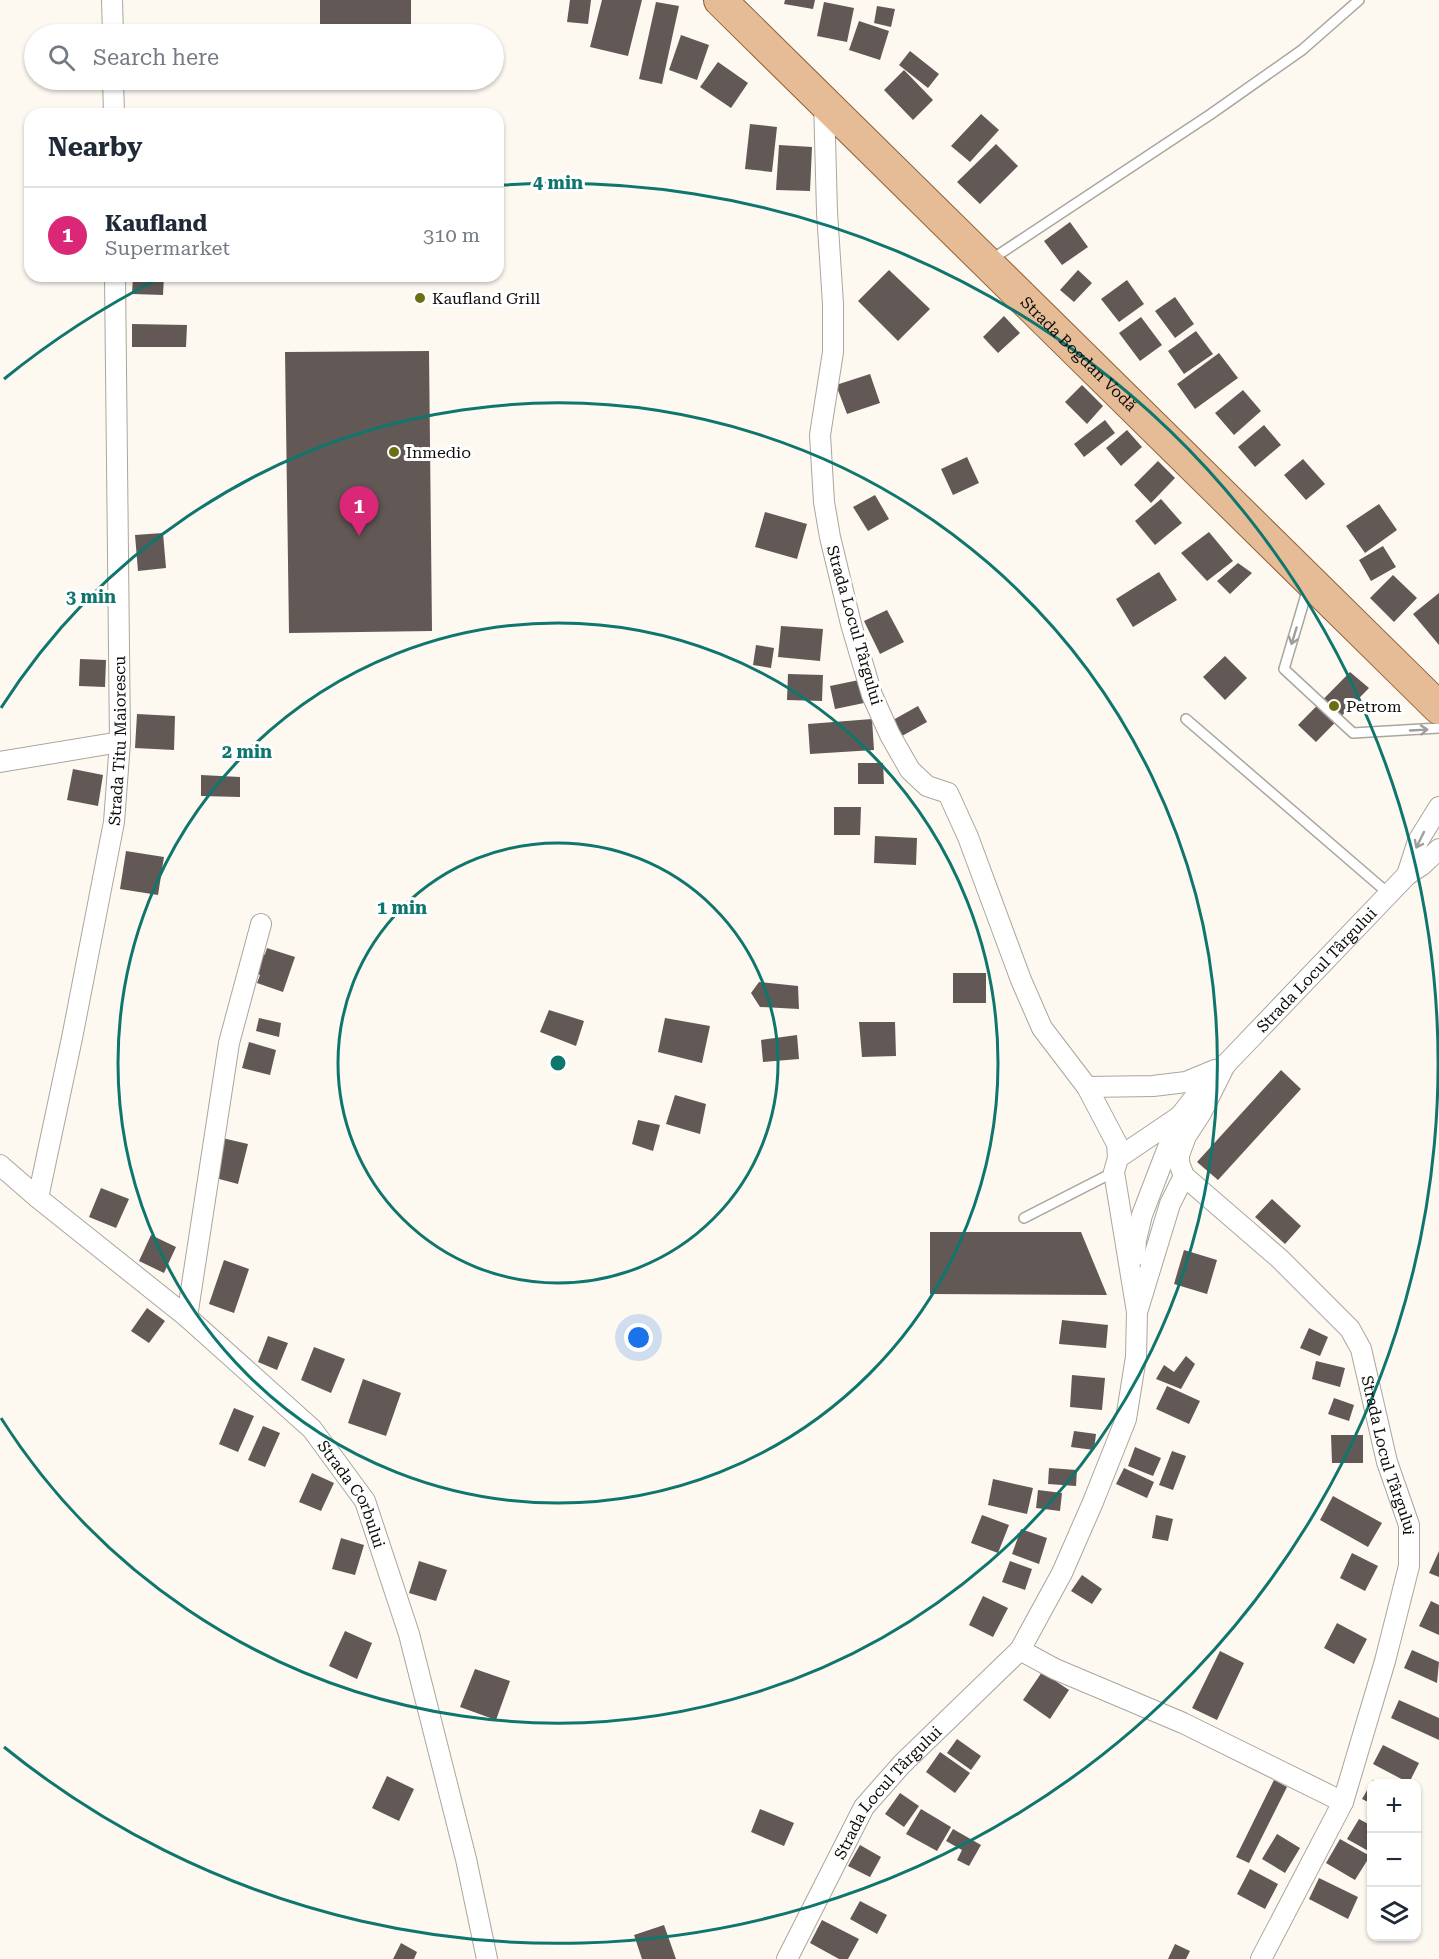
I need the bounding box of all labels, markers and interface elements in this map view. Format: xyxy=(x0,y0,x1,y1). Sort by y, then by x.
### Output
search box xyxy=(24,24,504,90)
icon: search xyxy=(45,41,78,74)
text: Search here xyxy=(93,45,219,70)
text: Nearby xyxy=(48,132,142,162)
text: 4 min xyxy=(533,172,583,193)
text: Kaufland xyxy=(105,211,207,236)
text: 1 xyxy=(62,223,73,247)
text: 310 m xyxy=(423,223,480,247)
text: Supermarket xyxy=(105,236,230,260)
place label: Kaufland Grill xyxy=(432,289,540,308)
marker: Kaufland Grill xyxy=(413,291,427,305)
street label: Strada Bogdan Vodă xyxy=(1017,293,1141,416)
place label: Inmedio xyxy=(406,443,471,462)
marker: Inmedio xyxy=(387,445,401,459)
pin: 1 xyxy=(340,486,378,536)
street label: Strada Locul Târgului xyxy=(823,543,886,707)
text: 3 min xyxy=(66,586,116,607)
one-way arrow xyxy=(1288,626,1299,645)
street label: Strada Titu Maiorescu xyxy=(105,656,130,826)
place label: Petrom xyxy=(1346,697,1402,716)
marker: Petrom xyxy=(1327,699,1341,713)
one-way arrow xyxy=(1409,724,1429,735)
text: 2 min xyxy=(222,741,272,762)
one-way arrow xyxy=(1414,830,1426,848)
text: 1 min xyxy=(377,897,427,918)
street label: Strada Locul Târgului xyxy=(1253,904,1381,1036)
centre of rings xyxy=(548,1053,568,1073)
your location xyxy=(624,1323,653,1352)
street label: Strada Locul Târgului xyxy=(1357,1374,1419,1535)
street label: Strada Corbului xyxy=(313,1437,389,1550)
street label: Strada Locul Târgului xyxy=(830,1722,946,1862)
map controls xyxy=(1367,1779,1421,1941)
button: + xyxy=(1367,1779,1421,1833)
button: − xyxy=(1367,1833,1421,1887)
button: layers xyxy=(1367,1887,1421,1941)

